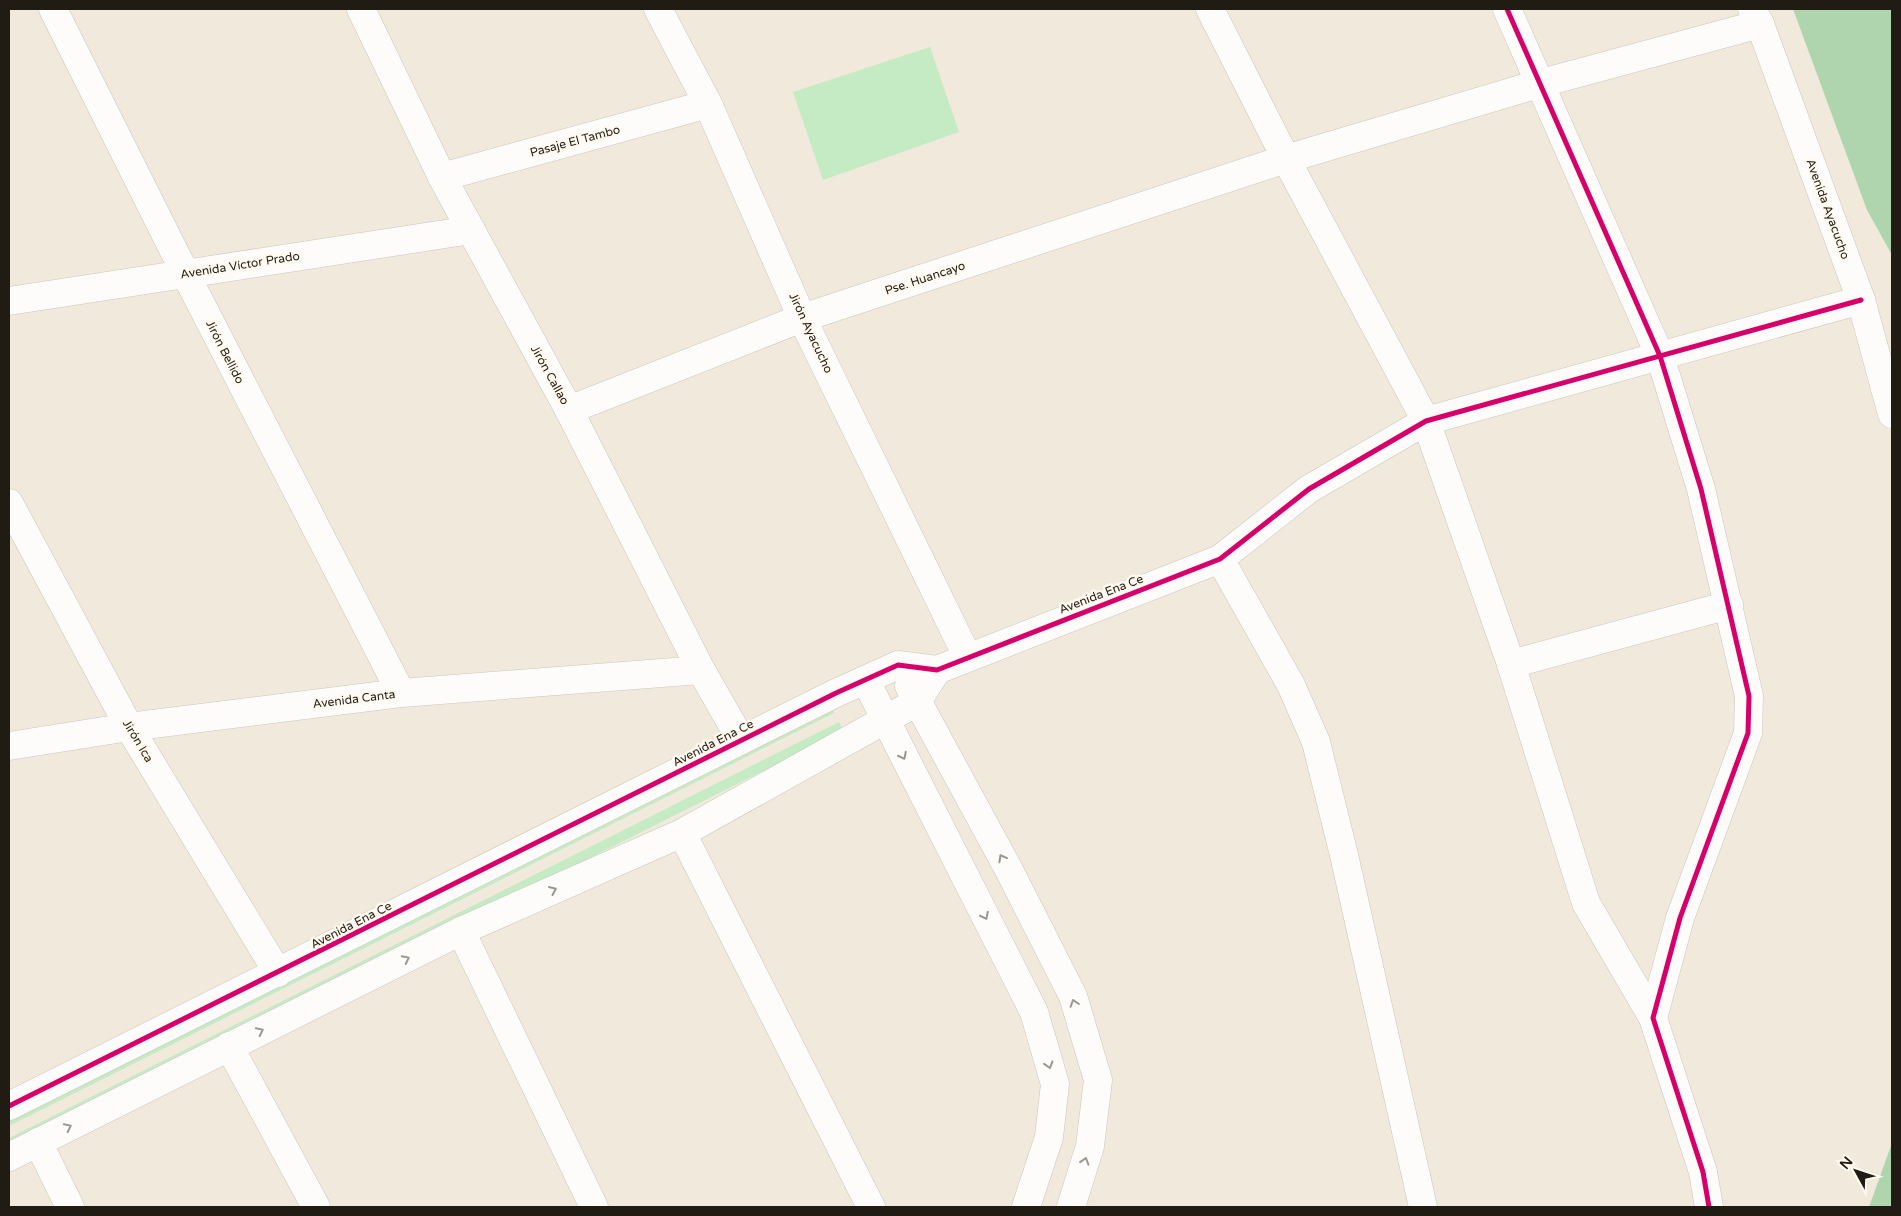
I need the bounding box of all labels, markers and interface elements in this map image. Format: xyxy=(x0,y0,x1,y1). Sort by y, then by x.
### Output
street label: Pasaje El Tambo xyxy=(528,122,622,160)
street label: Avenida Ayacucho xyxy=(1803,157,1853,261)
street label: Avenida Víctor Prado xyxy=(179,249,301,281)
street label: Pse. Huancayo xyxy=(883,258,967,298)
street label: Jirón Ayacucho xyxy=(786,291,836,375)
street label: Jirón Bellido xyxy=(203,318,247,386)
street label: Jirón Callao xyxy=(528,343,572,407)
street label: Avenida Ena Ce xyxy=(1057,571,1145,616)
street label: Avenida Canta xyxy=(312,687,396,711)
street label: Avenida Ena Ce xyxy=(670,716,756,769)
street label: Jirón Ica xyxy=(120,717,156,765)
one-way arrow xyxy=(897,751,907,760)
one-way arrow xyxy=(998,854,1008,863)
one-way arrow xyxy=(548,886,557,897)
street label: Avenida Ena Ce xyxy=(308,898,394,951)
one-way arrow xyxy=(979,911,989,920)
one-way arrow xyxy=(401,955,410,965)
one-way arrow xyxy=(1070,999,1080,1008)
one-way arrow xyxy=(255,1027,264,1037)
one-way arrow xyxy=(1044,1060,1054,1068)
one-way arrow xyxy=(63,1123,72,1133)
north arrow xyxy=(1831,1146,1881,1196)
text: N xyxy=(1836,1153,1857,1173)
one-way arrow xyxy=(1080,1157,1090,1165)

